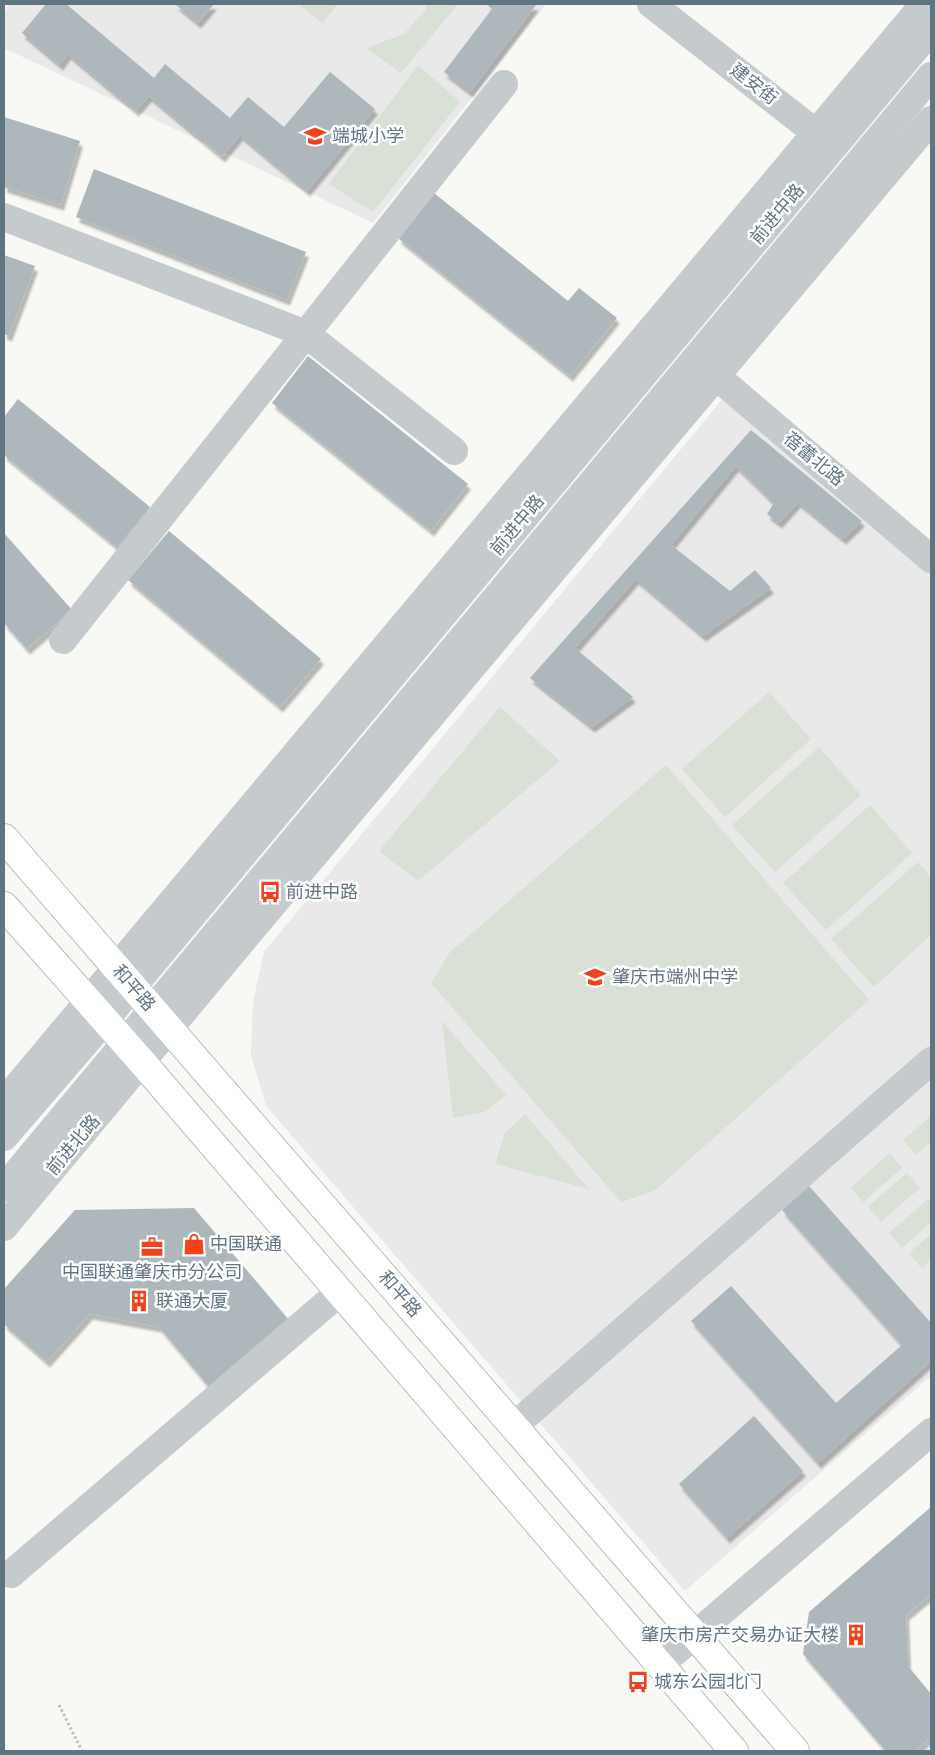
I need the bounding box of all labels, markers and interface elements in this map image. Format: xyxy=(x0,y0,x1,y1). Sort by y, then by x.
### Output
street label: 建安街 xyxy=(726,57,783,109)
school or university icon: 端城小学 xyxy=(302,123,328,149)
place label: 端城小学 xyxy=(332,123,404,147)
street label: 前进中路 xyxy=(744,178,809,249)
street label: 蓓蕾北路 xyxy=(779,426,850,491)
street label: 前进中路 xyxy=(484,489,549,560)
bus stop icon: 前进中路 xyxy=(257,879,283,905)
place label: 前进中路 xyxy=(286,879,358,903)
street label: 和平路 xyxy=(108,959,162,1016)
school or university icon: 肇庆市端州中学 xyxy=(582,964,608,990)
place label: 肇庆市端州中学 xyxy=(612,964,738,988)
street label: 前进北路 xyxy=(40,1109,105,1180)
shop icon: 中国联通 xyxy=(181,1231,207,1257)
place label: 中国联通 xyxy=(210,1231,282,1255)
office icon: 中国联通肇庆市分公司 xyxy=(139,1234,165,1260)
place label: 中国联通肇庆市分公司 xyxy=(62,1259,242,1283)
street label: 和平路 xyxy=(374,1265,428,1322)
building icon: 联通大厦 xyxy=(126,1288,152,1314)
place label: 联通大厦 xyxy=(156,1288,228,1312)
place label: 肇庆市房产交易办证大楼 xyxy=(641,1622,839,1646)
building icon: 肇庆市房产交易办证大楼 xyxy=(843,1622,869,1648)
bus stop icon: 城东公园北门 xyxy=(625,1669,651,1695)
place label: 城东公园北门 xyxy=(654,1669,762,1693)

